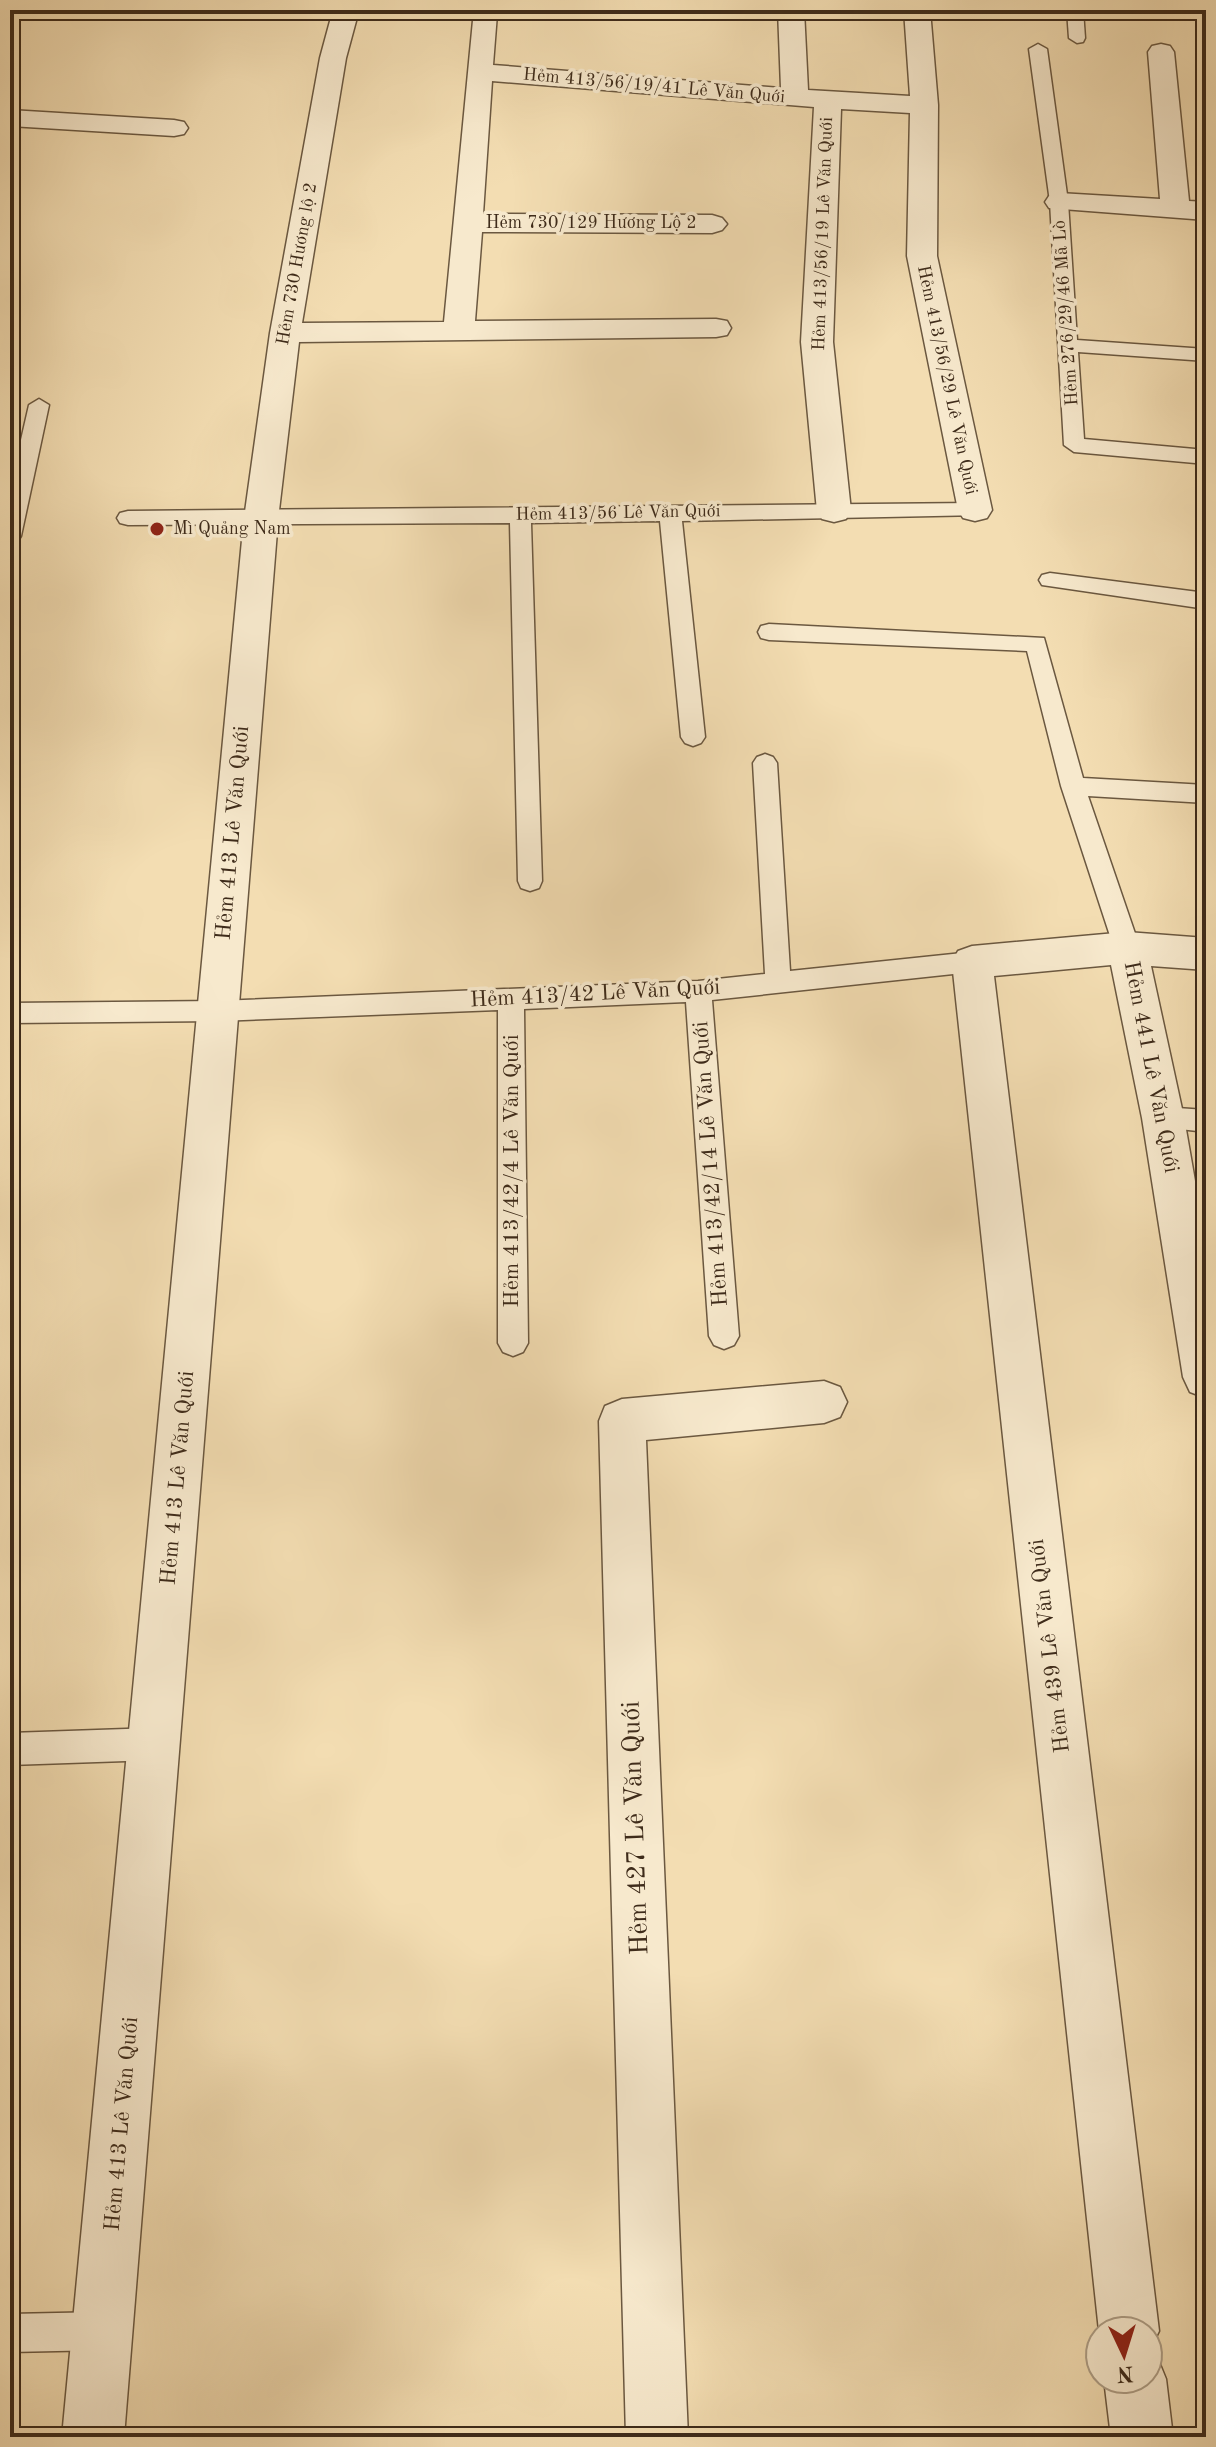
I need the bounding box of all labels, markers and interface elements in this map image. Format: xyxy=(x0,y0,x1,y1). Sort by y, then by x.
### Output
street label: Hẻm 413/56/19/41 Lê Văn Quới xyxy=(522,66,786,106)
street label: Hẻm 413/56/19 Lê Văn Quới xyxy=(810,117,836,351)
street label: Hẻm 730 Hương lộ 2 xyxy=(274,181,320,347)
street label: Hẻm 730/129 Hương Lộ 2 xyxy=(485,214,697,232)
street label: Hẻm 276/29/46 Mã Lò xyxy=(1051,219,1081,406)
street label: Hẻm 413/56/29 Lê Văn Quới xyxy=(914,264,980,496)
street label: Hẻm 413/56 Lê Văn Quới xyxy=(515,502,721,524)
marker: Mì Quảng Nam xyxy=(148,520,166,538)
place label: Mì Quảng Nam xyxy=(173,520,291,538)
street label: Hẻm 413 Lê Văn Quới xyxy=(213,725,253,941)
street label: Hẻm 441 Lê Văn Quới xyxy=(1120,959,1182,1175)
street label: Hẻm 413/42 Lê Văn Quới xyxy=(469,976,721,1012)
street label: Hẻm 413/42/14 Lê Văn Quới xyxy=(690,1020,732,1307)
street label: Hẻm 413/42/4 Lê Văn Quới xyxy=(501,1034,523,1308)
street label: Hẻm 413 Lê Văn Quới xyxy=(158,1370,198,1586)
street label: Hẻm 439 Lê Văn Quới xyxy=(1026,1538,1074,1754)
street label: Hẻm 427 Lê Văn Quới xyxy=(619,1700,653,1956)
street label: Hẻm 413 Lê Văn Quới xyxy=(102,2016,142,2232)
north arrow xyxy=(1084,2315,1164,2395)
text: N xyxy=(1116,2361,1134,2385)

